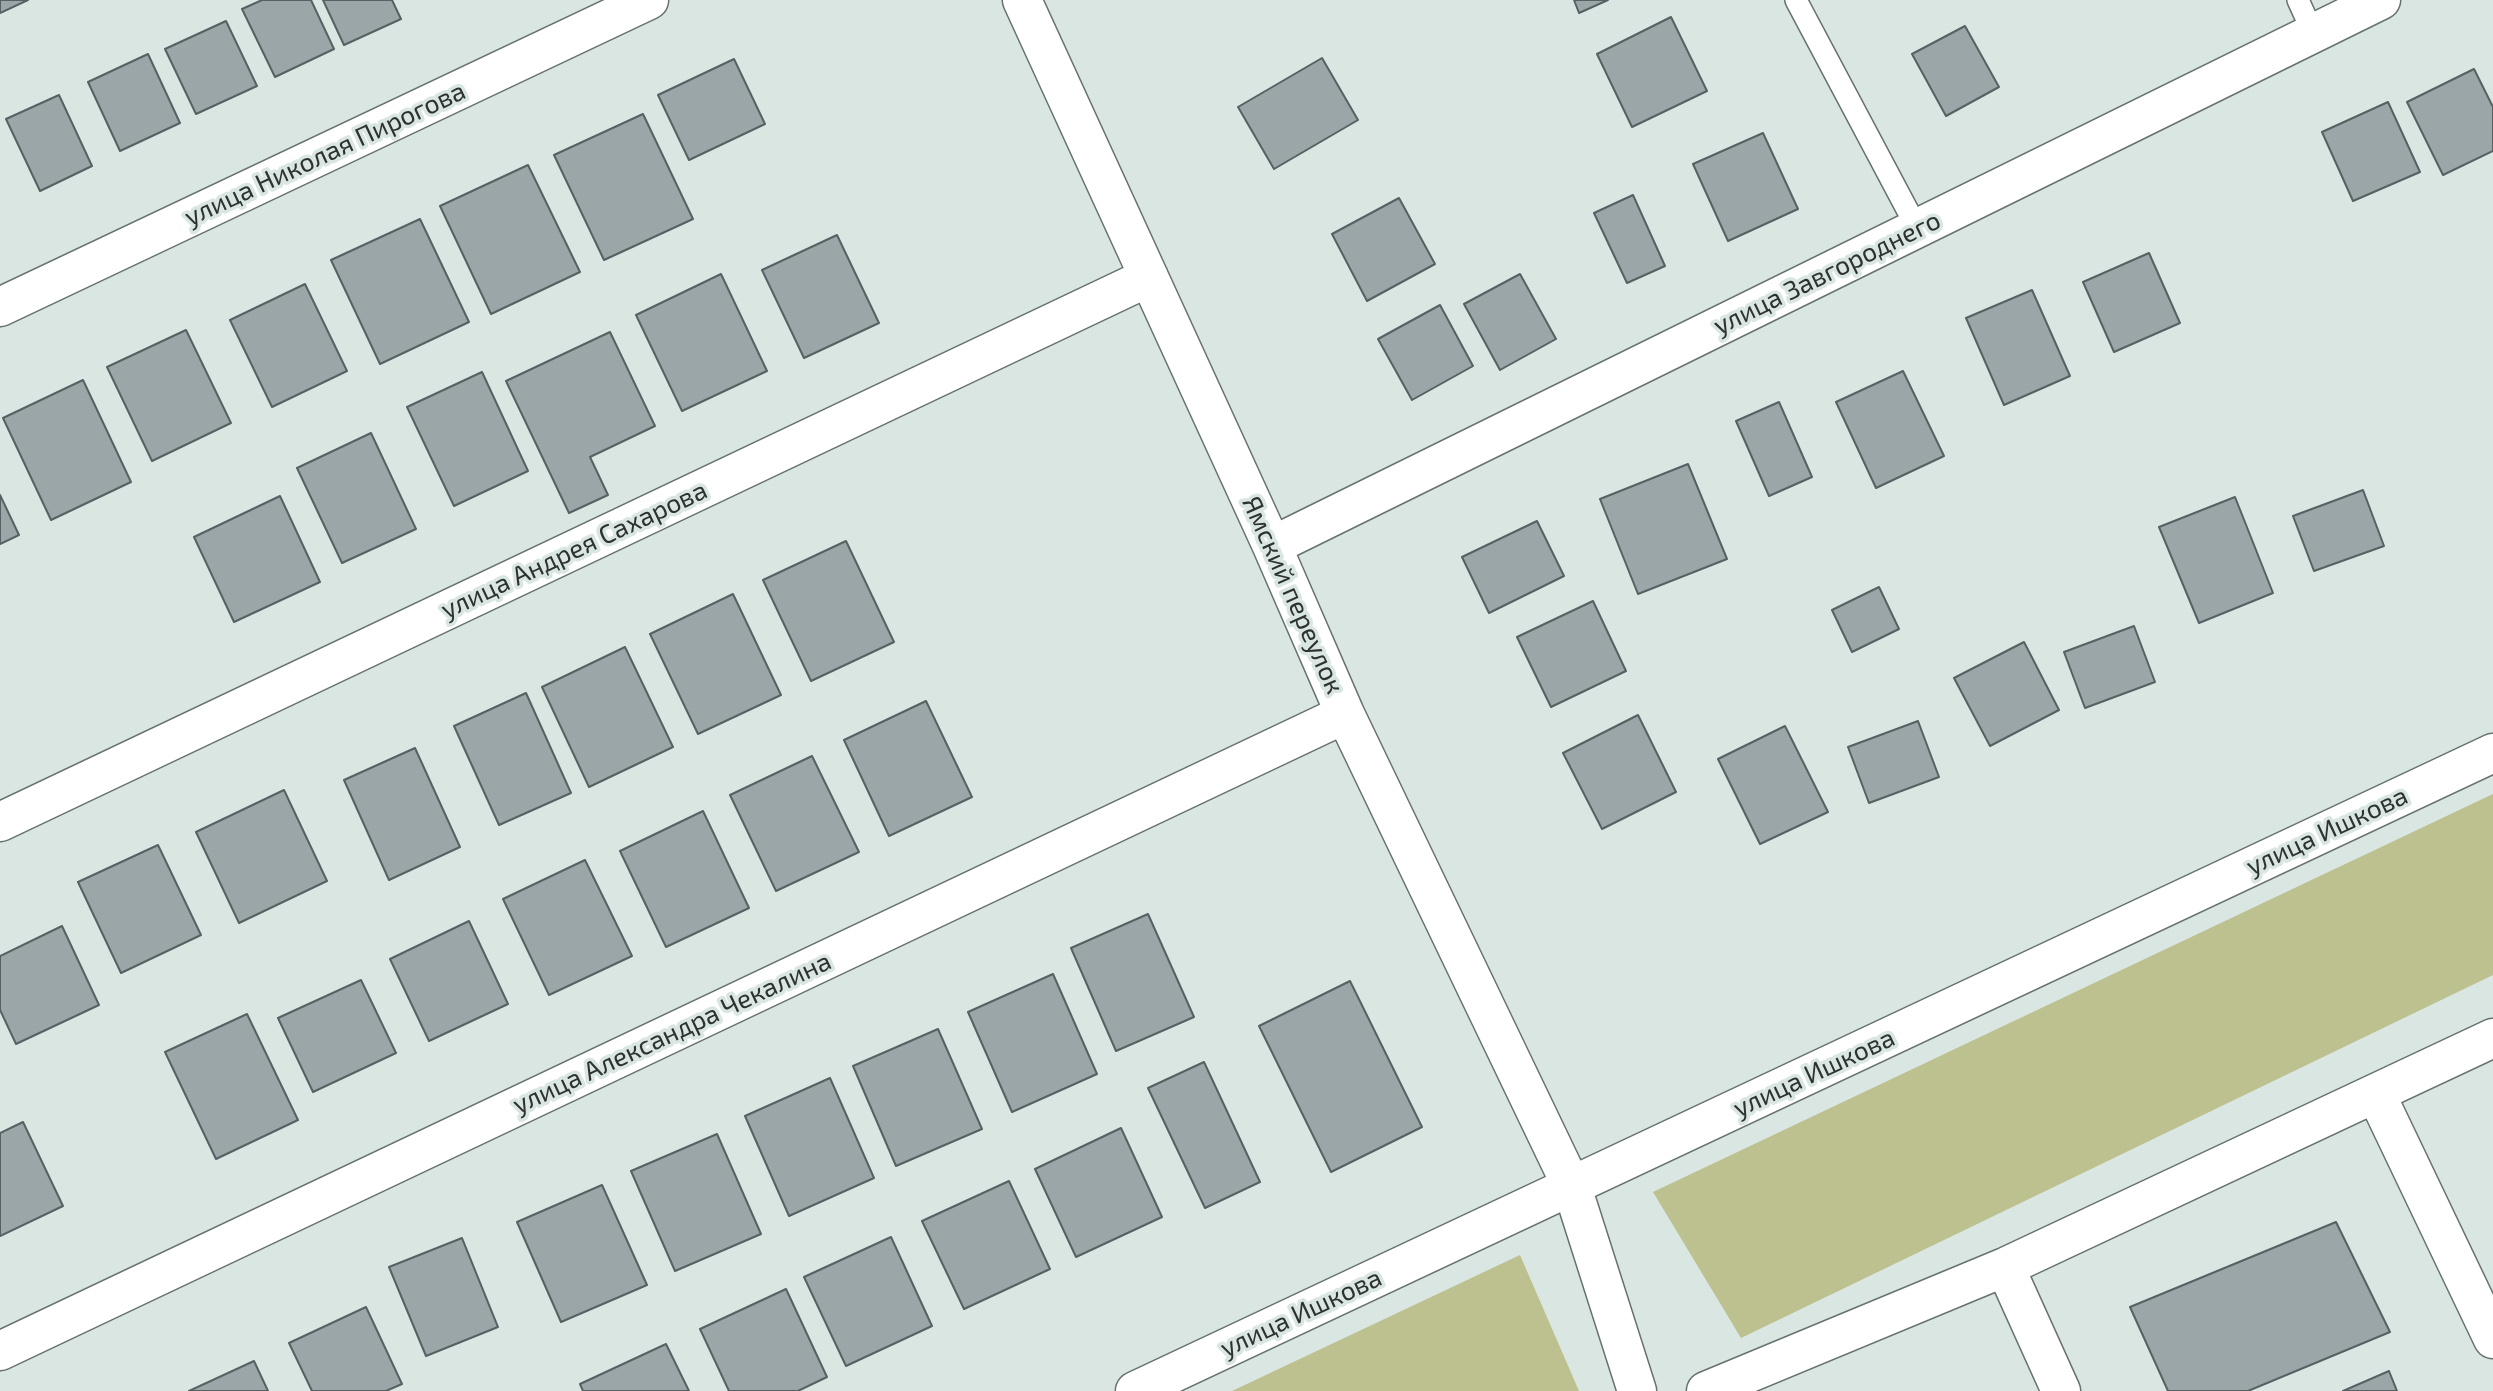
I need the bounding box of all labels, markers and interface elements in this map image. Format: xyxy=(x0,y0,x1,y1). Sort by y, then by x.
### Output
street label: улица Николая Пирогова xyxy=(180,75,470,233)
street label: улица Завгороднего xyxy=(1708,204,1946,342)
street label: улица Андрея Сахарова xyxy=(436,475,712,625)
street label: Ямский переулок xyxy=(1235,491,1351,699)
street label: улица Ишкова xyxy=(2241,780,2413,882)
street label: улица Александра Чекалина xyxy=(508,945,836,1121)
street label: улица Ишкова xyxy=(1728,1022,1900,1124)
street label: улица Ишкова xyxy=(1215,1262,1387,1364)

